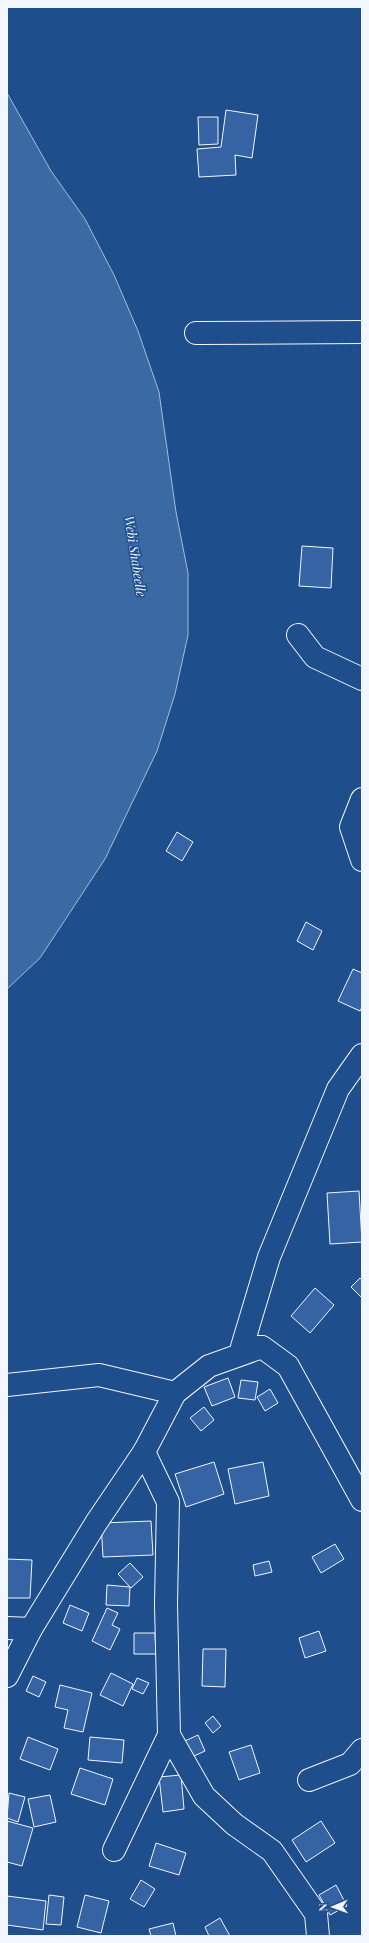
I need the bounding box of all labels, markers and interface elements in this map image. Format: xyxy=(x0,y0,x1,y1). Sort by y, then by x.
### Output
water label: Webi Shabeelle xyxy=(121,514,151,598)
north arrow xyxy=(313,1887,353,1927)
text: N xyxy=(315,1903,330,1912)

